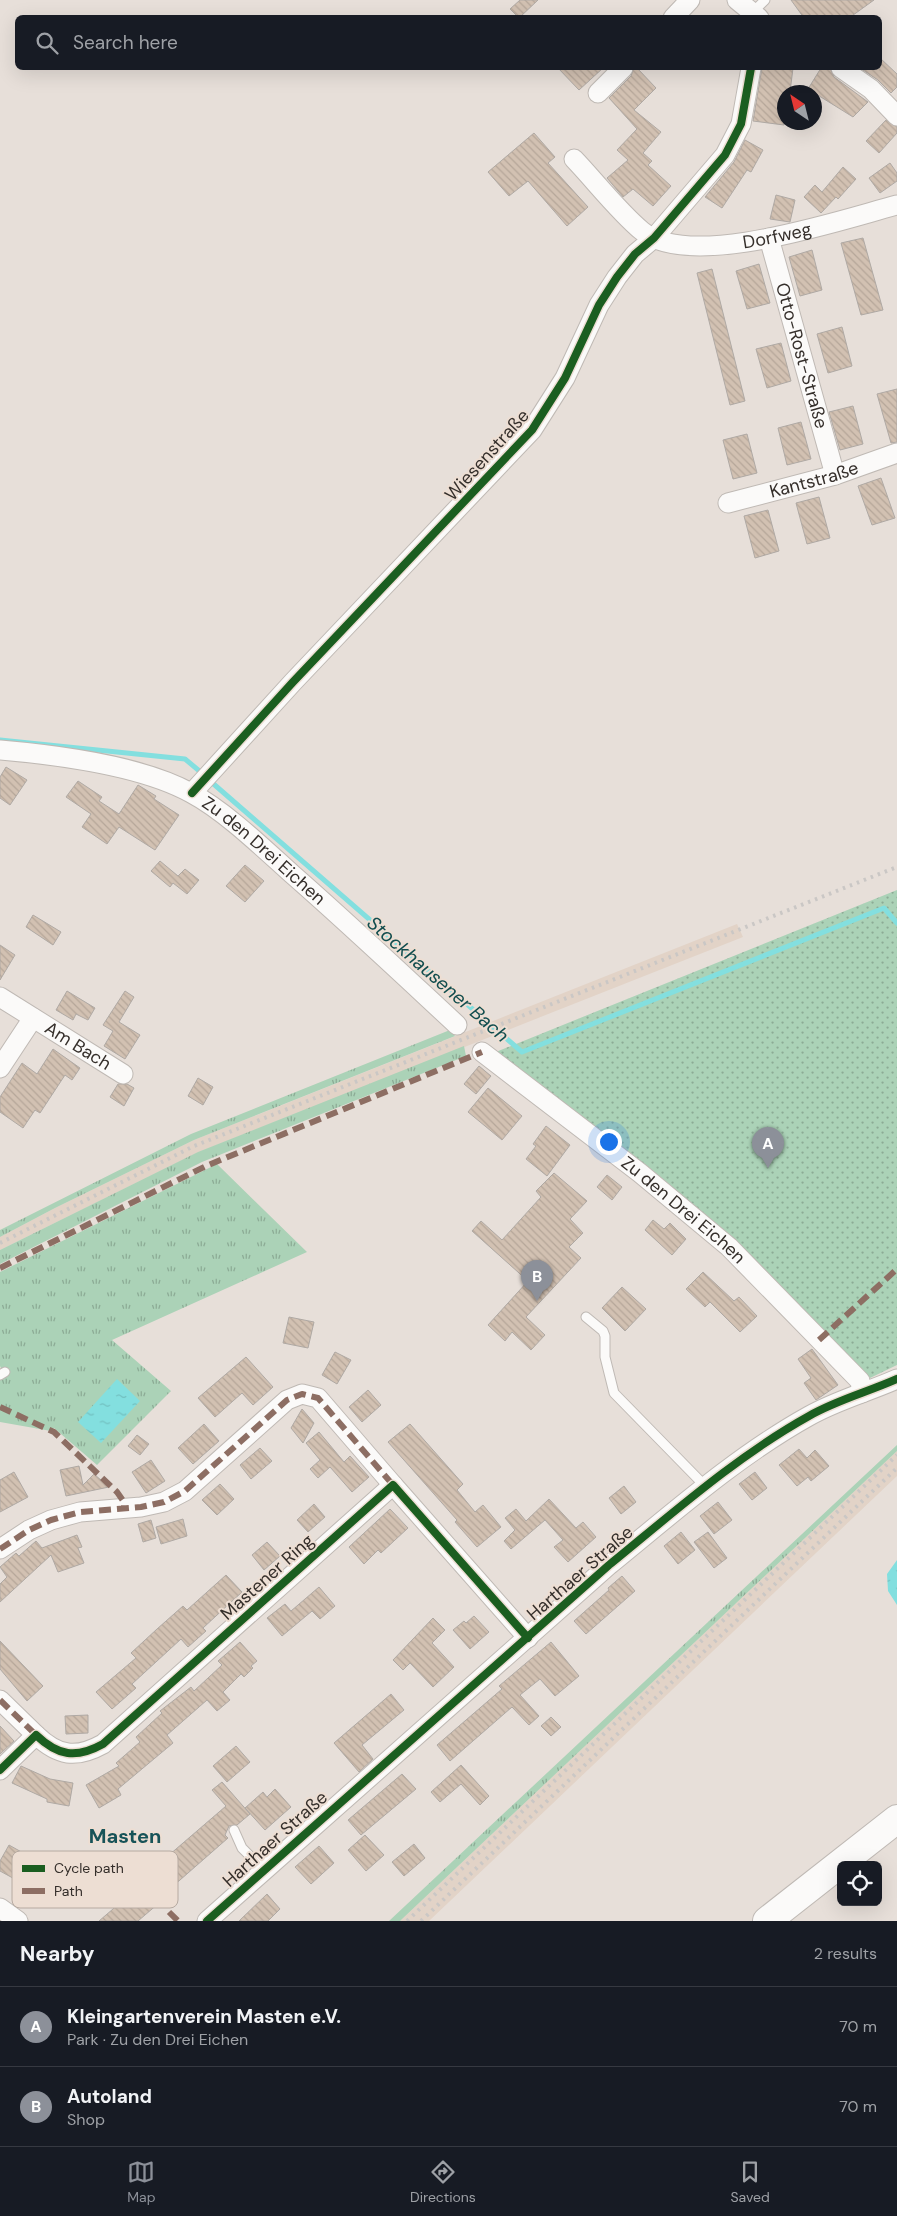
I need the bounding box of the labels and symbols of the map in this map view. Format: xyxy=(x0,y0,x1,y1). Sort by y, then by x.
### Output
north arrow xyxy=(777,85,822,130)
street label: Dorfweg xyxy=(741,217,814,254)
street label: Otto-Rost-Straße xyxy=(770,280,833,431)
street label: Wiesenstraße xyxy=(439,404,535,506)
street label: Kantstraße xyxy=(767,456,862,504)
street label: Zu den Drei Eichen xyxy=(197,791,331,910)
water label: Stockhausener Bach xyxy=(362,910,514,1048)
street label: Am Bach xyxy=(40,1016,116,1076)
pin: A xyxy=(752,1127,784,1168)
your location xyxy=(596,1129,622,1155)
street label: Zu den Drei Eichen xyxy=(616,1151,751,1269)
pin: B xyxy=(521,1260,553,1301)
street label: Harthaer Straße xyxy=(522,1520,638,1626)
street label: Mastener Ring xyxy=(215,1529,319,1625)
street label: Harthaer Straße xyxy=(217,1785,333,1893)
district label: Masten xyxy=(89,1823,161,1849)
legend xyxy=(12,1851,178,1908)
text: Cycle path xyxy=(54,1859,124,1877)
text: Path xyxy=(54,1882,83,1900)

